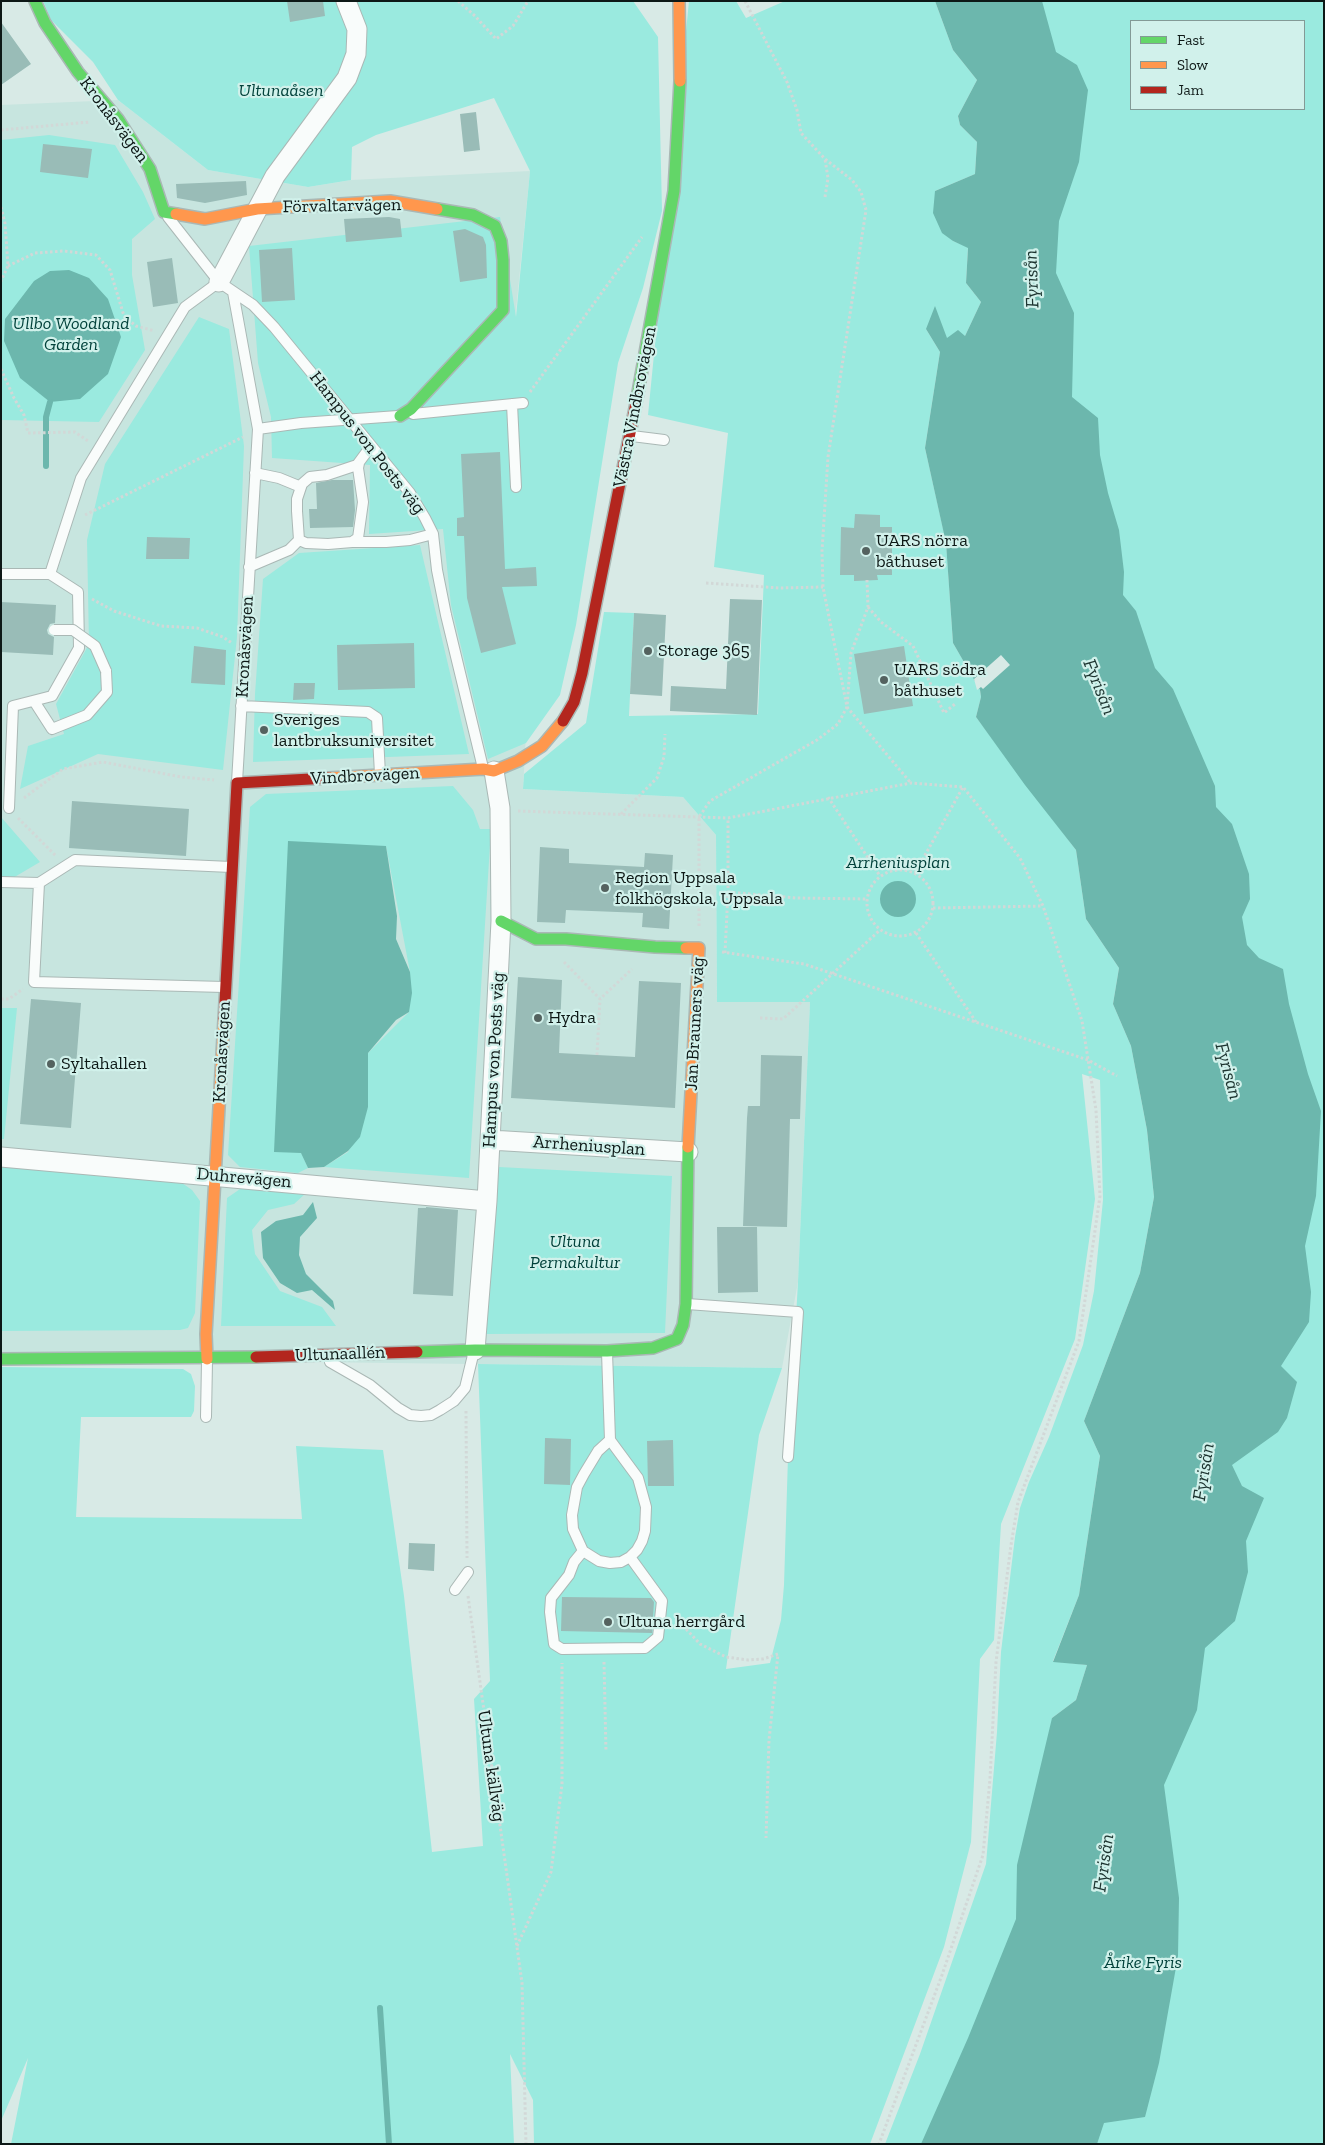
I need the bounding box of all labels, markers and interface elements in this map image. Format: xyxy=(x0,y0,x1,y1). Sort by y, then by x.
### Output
legend xyxy=(1130,20,1305,110)
text: Fast xyxy=(1177,31,1205,49)
text: Slow xyxy=(1177,56,1208,74)
street label: Kronåsvägen xyxy=(75,73,153,167)
park label: Ultunaåsen xyxy=(239,80,323,102)
text: Jam xyxy=(1177,81,1204,99)
street label: Förvaltarvägen xyxy=(283,194,401,218)
water label: Fyrisån xyxy=(1020,250,1044,308)
park label: Ullbo Woodland Garden xyxy=(13,313,129,356)
street label: Västra Vindbrovägen xyxy=(609,325,661,489)
street label: Hampus von Posts väg xyxy=(304,367,430,519)
place label: UARS nörra båthuset xyxy=(876,530,968,572)
marker: UARS nörra båthuset xyxy=(860,545,872,557)
street label: Kronåsvägen xyxy=(232,596,258,698)
place label: Storage 365 xyxy=(658,640,750,662)
marker: Storage 365 xyxy=(642,645,654,657)
water label: Fyrisån xyxy=(1078,656,1120,718)
place label: UARS södra båthuset xyxy=(894,659,986,702)
marker: UARS södra båthuset xyxy=(878,674,890,686)
place label: Sveriges lantbruksuniversitet xyxy=(274,709,434,752)
marker: Sveriges lantbruksuniversitet xyxy=(258,724,270,736)
street label: Vindbrovägen xyxy=(310,762,420,790)
park label: Arrheniusplan xyxy=(846,852,950,874)
place label: Region Uppsala folkhögskola, Uppsala xyxy=(615,867,783,910)
marker: Region Uppsala folkhögskola, Uppsala xyxy=(599,882,611,894)
street label: Jan Brauners väg xyxy=(681,956,709,1092)
street label: Hampus von Posts väg xyxy=(479,972,509,1148)
street label: Kronåsvägen xyxy=(209,1001,235,1103)
place label: Hydra xyxy=(548,1007,596,1029)
marker: Hydra xyxy=(532,1012,544,1024)
water label: Fyrisån xyxy=(1209,1040,1247,1102)
place label: Syltahallen xyxy=(61,1053,147,1075)
marker: Syltahallen xyxy=(45,1058,57,1070)
street label: Arrheniusplan xyxy=(532,1131,646,1161)
street label: Duhrevägen xyxy=(196,1163,292,1193)
park label: Ultuna Permakultur xyxy=(530,1231,620,1274)
street label: Ultunaallén xyxy=(294,1342,386,1366)
water label: Fyrisån xyxy=(1188,1442,1220,1502)
place label: Ultuna herrgård xyxy=(618,1611,745,1633)
marker: Ultuna herrgård xyxy=(602,1616,614,1628)
street label: Ultuna källväg xyxy=(472,1709,510,1823)
water label: Fyrisån xyxy=(1089,1833,1119,1893)
park label: Årike Fyris xyxy=(1104,1952,1182,1974)

